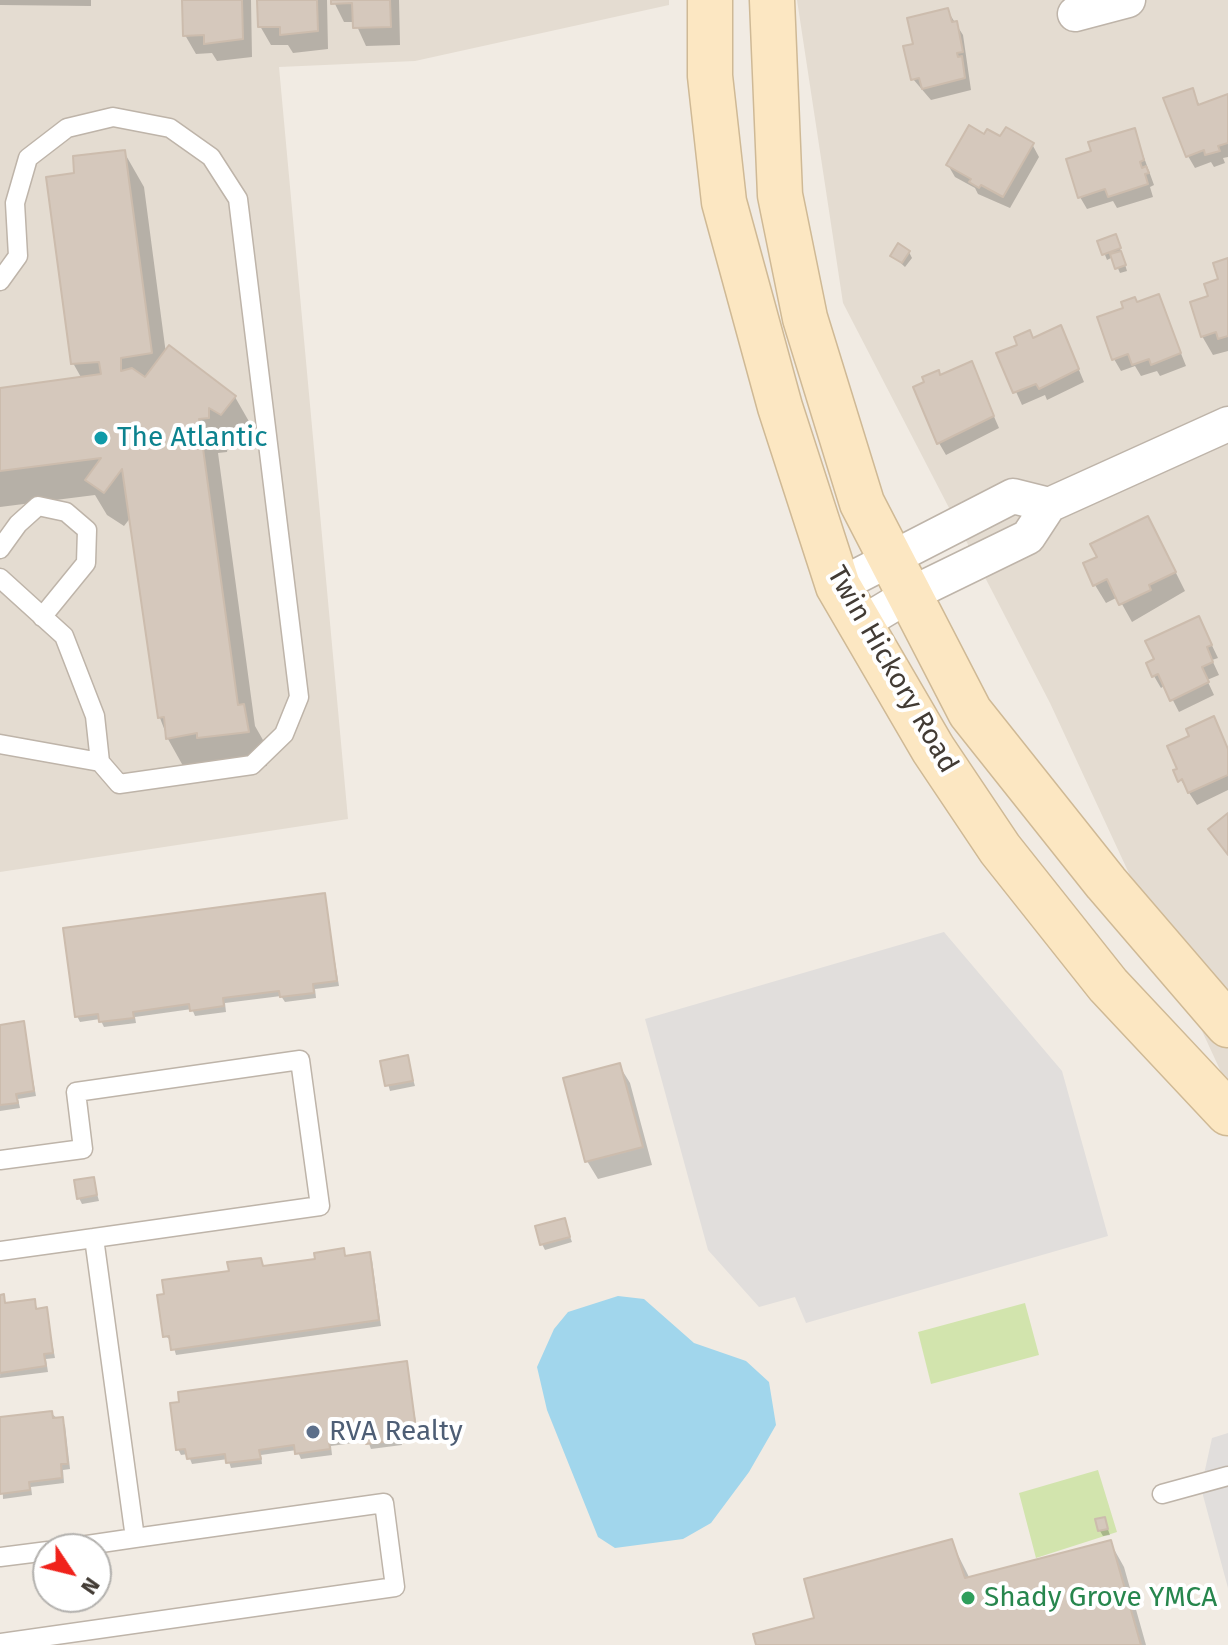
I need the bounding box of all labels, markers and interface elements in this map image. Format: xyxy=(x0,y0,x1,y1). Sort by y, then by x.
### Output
place label: The Atlantic xyxy=(117,421,268,455)
marker: The Atlantic xyxy=(92,429,110,447)
street label: Twin Hickory Road xyxy=(819,561,965,779)
place label: RVA Realty xyxy=(329,1415,463,1449)
marker: RVA Realty xyxy=(304,1423,322,1441)
north arrow xyxy=(32,1533,112,1613)
text: N xyxy=(75,1572,106,1600)
place label: Shady Grove YMCA xyxy=(984,1581,1217,1615)
marker: Shady Grove YMCA xyxy=(959,1589,977,1607)

